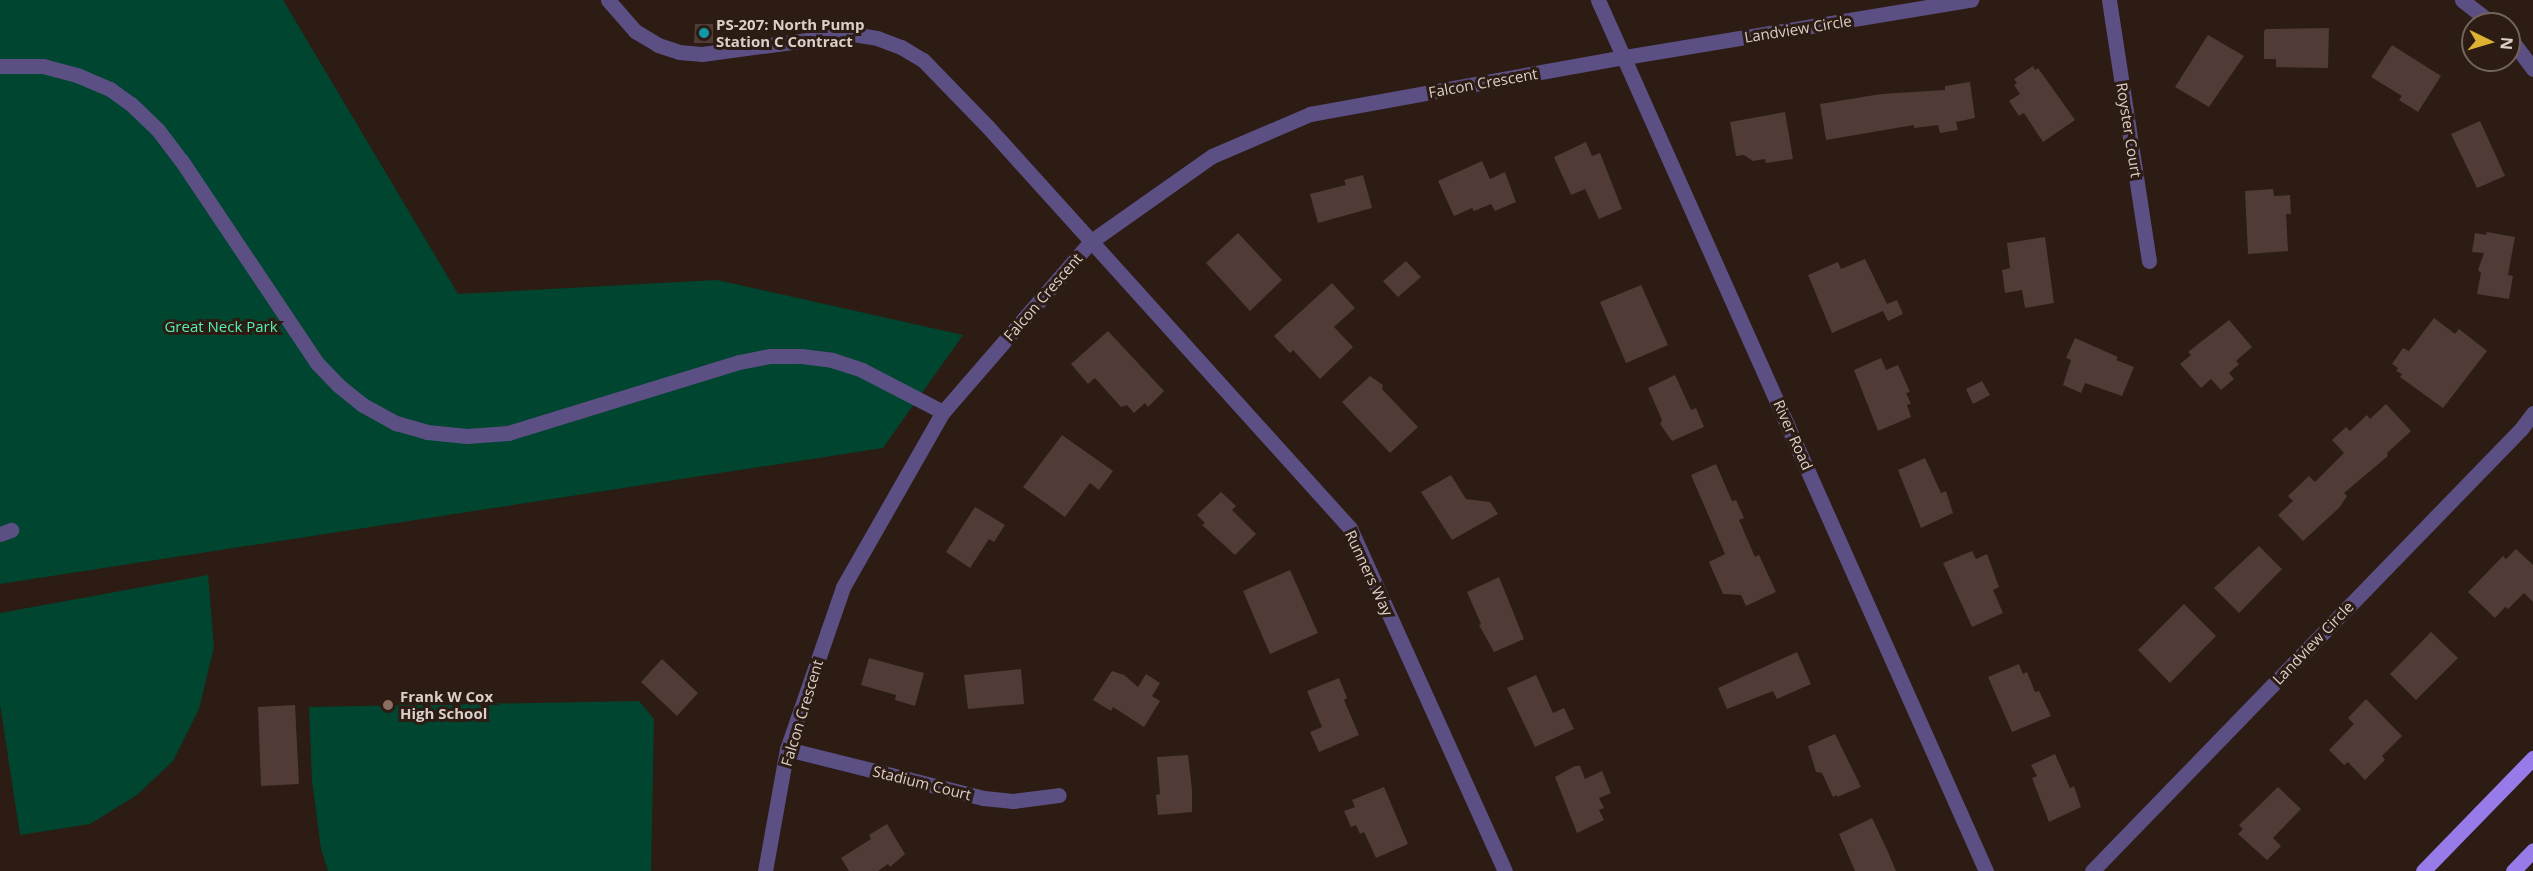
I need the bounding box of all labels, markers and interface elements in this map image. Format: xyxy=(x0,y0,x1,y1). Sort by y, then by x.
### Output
street label: Landview Circle xyxy=(1743,12,1853,46)
north arrow xyxy=(2461,12,2521,72)
place label: PS-207: North Pump Station C Contract xyxy=(716,15,864,50)
marker: PS-207: North Pump Station C Contract xyxy=(697,26,711,40)
text: N xyxy=(2495,36,2518,51)
street label: Falcon Crescent xyxy=(1427,65,1539,101)
street label: Royster Court xyxy=(2113,81,2145,179)
street label: Falcon Crescent xyxy=(1000,249,1086,345)
park label: Great Neck Park xyxy=(164,318,278,336)
street label: River Road xyxy=(1770,397,1816,473)
street label: Runners Way xyxy=(1341,527,1397,619)
street label: Landview Circle xyxy=(2269,598,2357,688)
street label: Falcon Crescent xyxy=(777,658,827,768)
place label: Frank W Cox High School xyxy=(400,687,493,722)
marker: Frank W Cox High School xyxy=(381,698,395,712)
street label: Stadium Court xyxy=(871,762,973,804)

